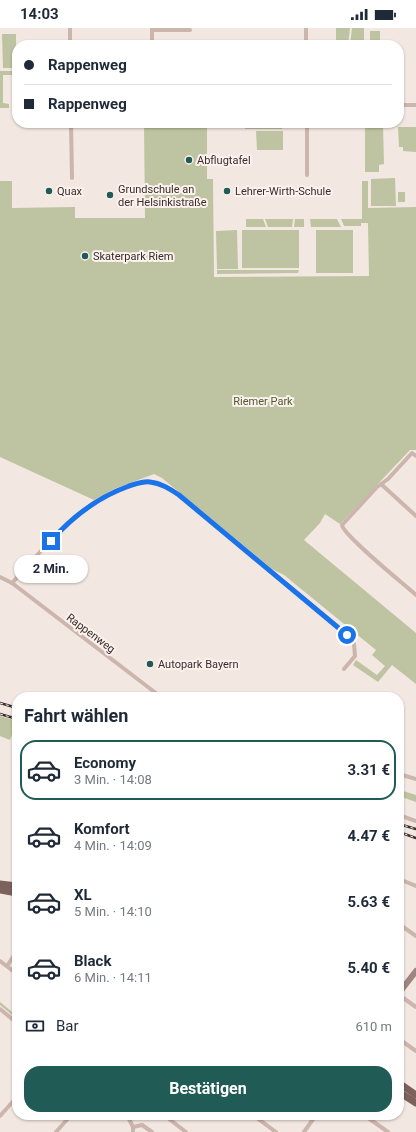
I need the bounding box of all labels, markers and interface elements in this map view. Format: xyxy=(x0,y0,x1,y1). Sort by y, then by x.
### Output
text: 14:03 xyxy=(20,5,59,23)
text: Rappenweg xyxy=(48,56,127,74)
text: Rappenweg xyxy=(48,95,127,113)
place label: Abflugtafel xyxy=(197,154,251,167)
marker: Abflugtafel xyxy=(184,155,194,165)
place label: Grundschule an der Helsinkistraße xyxy=(118,183,207,209)
place label: Quax xyxy=(57,185,83,198)
place label: Lehrer-Wirth-Schule xyxy=(235,185,331,198)
marker: Quax xyxy=(44,186,54,196)
marker: Lehrer-Wirth-Schule xyxy=(222,186,232,196)
marker: Grundschule an der Helsinkistraße xyxy=(105,190,115,200)
place label: Skaterpark Riem xyxy=(93,250,173,263)
marker: Skaterpark Riem xyxy=(80,251,90,261)
park label: Riemer Park xyxy=(233,395,293,408)
route end xyxy=(42,532,60,550)
callout: 2 Min. xyxy=(14,555,88,583)
text: 2 Min. xyxy=(33,561,69,576)
street label: Rappenweg xyxy=(64,611,117,656)
route start xyxy=(338,626,356,644)
place label: Autopark Bayern xyxy=(158,658,239,671)
marker: Autopark Bayern xyxy=(145,659,155,669)
text: Fahrt wählen xyxy=(24,705,128,726)
icon: car xyxy=(26,752,62,788)
text: Economy xyxy=(74,754,136,772)
text: 3.31 € xyxy=(347,761,390,779)
text: 3 Min. · 14:08 xyxy=(74,772,152,787)
icon: car xyxy=(26,818,62,854)
text: Komfort xyxy=(74,820,130,838)
text: 4.47 € xyxy=(347,827,390,845)
text: 4 Min. · 14:09 xyxy=(74,838,152,853)
icon: car xyxy=(26,884,62,920)
text: XL xyxy=(74,886,92,904)
text: 5.63 € xyxy=(347,893,390,911)
text: 5 Min. · 14:10 xyxy=(74,904,152,919)
icon: car xyxy=(26,950,62,986)
text: Black xyxy=(74,952,111,970)
text: 5.40 € xyxy=(347,959,390,977)
text: 6 Min. · 14:11 xyxy=(74,970,152,985)
icon: cash xyxy=(24,1015,46,1037)
text: Bar xyxy=(56,1017,79,1035)
text: 610 m xyxy=(355,1019,392,1034)
button: Bestätigen xyxy=(24,1066,392,1112)

